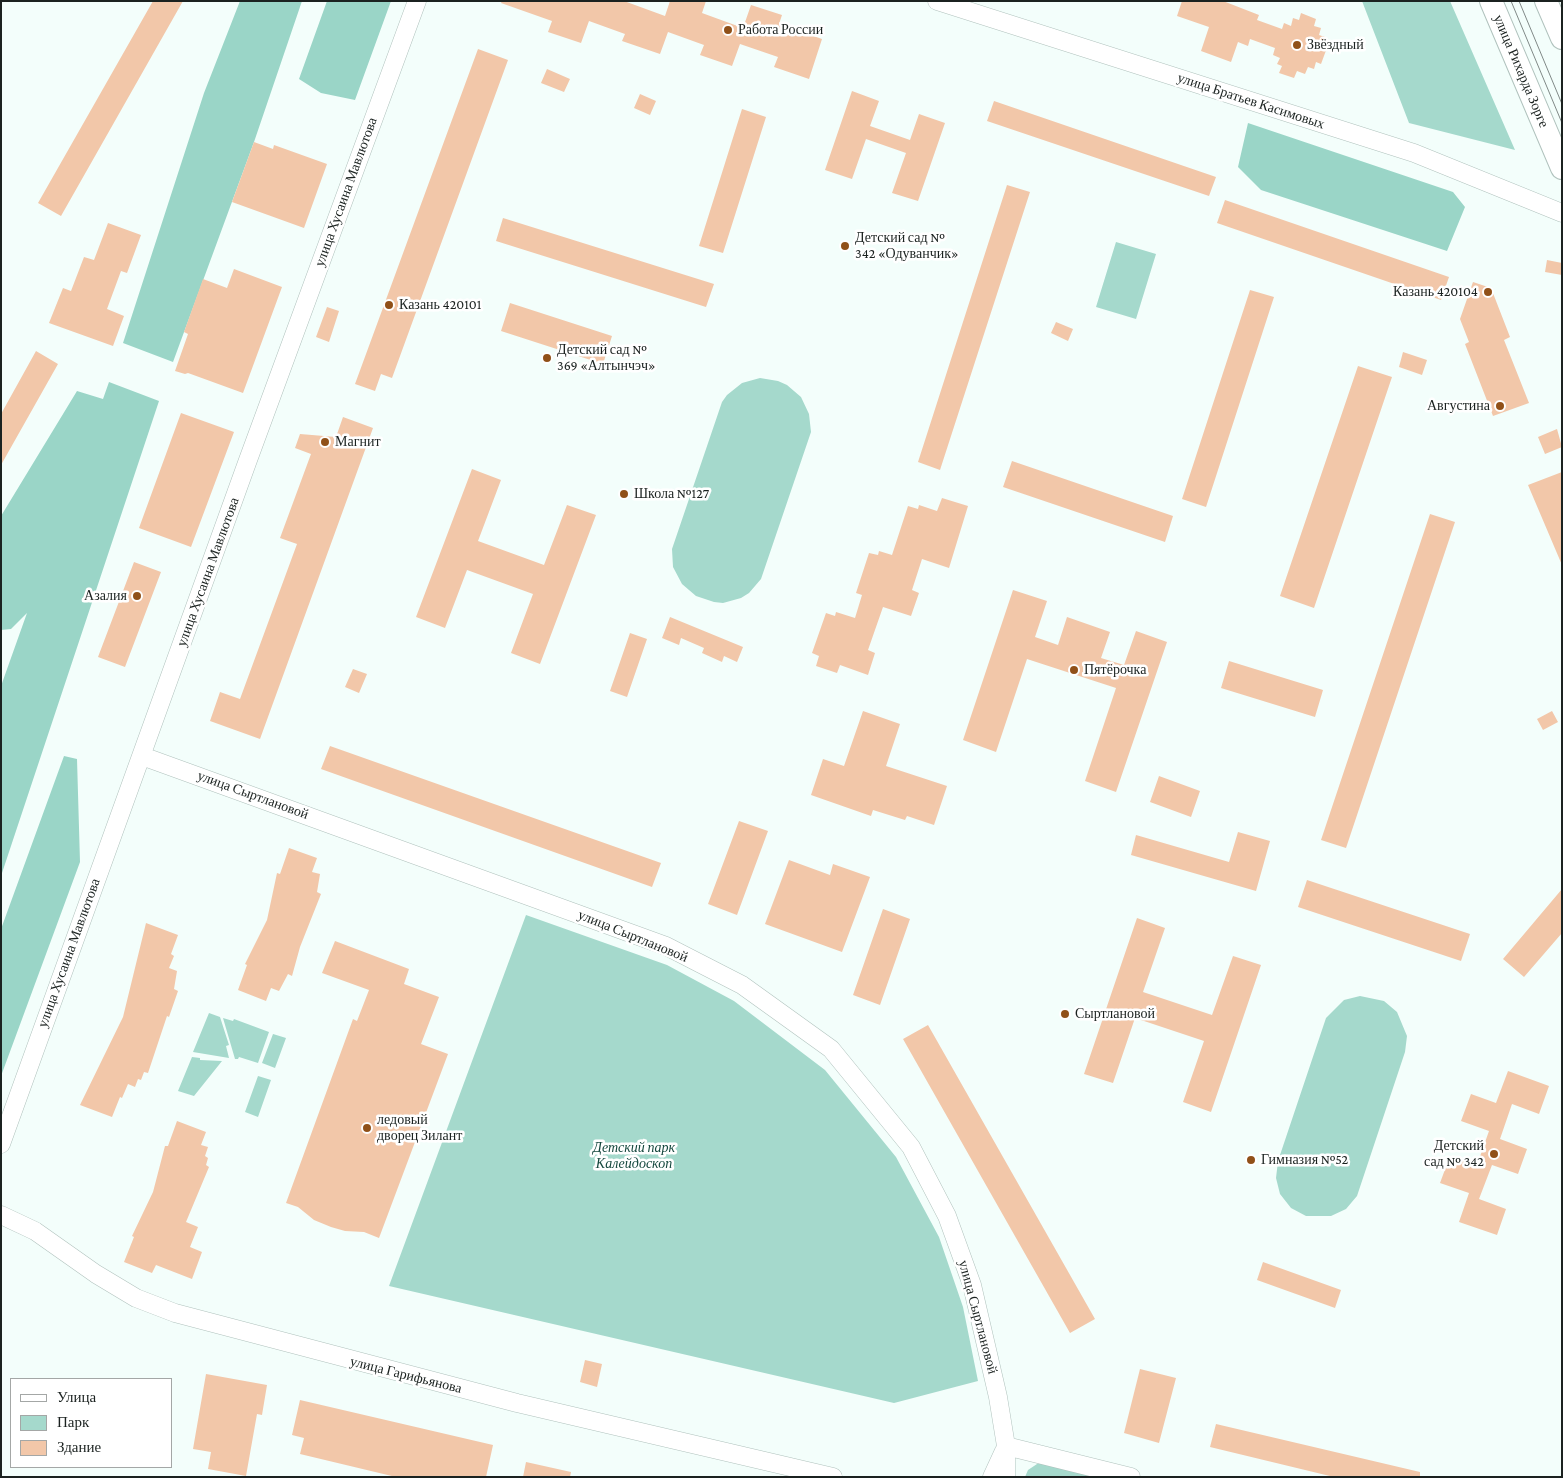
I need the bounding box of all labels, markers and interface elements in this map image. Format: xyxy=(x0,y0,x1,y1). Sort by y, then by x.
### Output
street label: улица Рихарда Зорге xyxy=(1490,12,1552,130)
place label: Работа России xyxy=(738,22,823,38)
marker: Работа России xyxy=(722,24,734,36)
place label: Звёздный xyxy=(1307,37,1364,53)
marker: Звёздный xyxy=(1291,39,1303,51)
street label: улица Братьев Касимовых xyxy=(1175,69,1327,133)
street label: улица Хусаина Мавлютова xyxy=(311,115,381,269)
place label: Детский сад № 342 «Одуванчик» xyxy=(855,230,959,262)
marker: Детский сад № 342 «Одуванчик» xyxy=(839,240,851,252)
place label: Казань 420104 xyxy=(1393,284,1478,300)
marker: Казань 420104 xyxy=(1482,286,1494,298)
place label: Казань 420101 xyxy=(399,297,481,313)
marker: Казань 420101 xyxy=(383,299,395,311)
place label: Детский сад № 369 «Алтынчэч» xyxy=(557,342,656,374)
marker: Детский сад № 369 «Алтынчэч» xyxy=(541,352,553,364)
place label: Августина xyxy=(1427,398,1490,414)
marker: Августина xyxy=(1494,400,1506,412)
place label: Магнит xyxy=(335,434,381,450)
marker: Магнит xyxy=(319,436,331,448)
place label: Школа №127 xyxy=(634,486,709,502)
marker: Школа №127 xyxy=(618,488,630,500)
street label: улица Хусаина Мавлютова xyxy=(173,495,243,649)
place label: Азалия xyxy=(84,588,127,604)
marker: Азалия xyxy=(131,590,143,602)
place label: Пятёрочка xyxy=(1084,662,1146,678)
marker: Пятёрочка xyxy=(1068,664,1080,676)
street label: улица Сыртлановой xyxy=(195,767,311,823)
street label: улица Хусаина Мавлютова xyxy=(34,876,104,1030)
street label: улица Сыртлановой xyxy=(576,906,690,966)
place label: Сыртлановой xyxy=(1075,1006,1155,1022)
marker: Сыртлановой xyxy=(1059,1008,1071,1020)
place label: ледовый дворец Зилант xyxy=(377,1112,462,1144)
marker: ледовый дворец Зилант xyxy=(361,1122,373,1134)
place label: Детский сад № 342 xyxy=(1424,1138,1484,1170)
park label: Детский парк Калейдоскоп xyxy=(593,1140,675,1172)
marker: Детский сад № 342 xyxy=(1488,1148,1500,1160)
place label: Гимназия №52 xyxy=(1261,1152,1348,1168)
marker: Гимназия №52 xyxy=(1245,1154,1257,1166)
street label: улица Сыртлановой xyxy=(955,1258,1001,1376)
street label: улица Гарифьянова xyxy=(348,1353,464,1397)
legend xyxy=(10,1378,172,1468)
text: Улица xyxy=(57,1389,96,1405)
text: Парк xyxy=(57,1414,89,1430)
text: Здание xyxy=(57,1439,101,1455)

